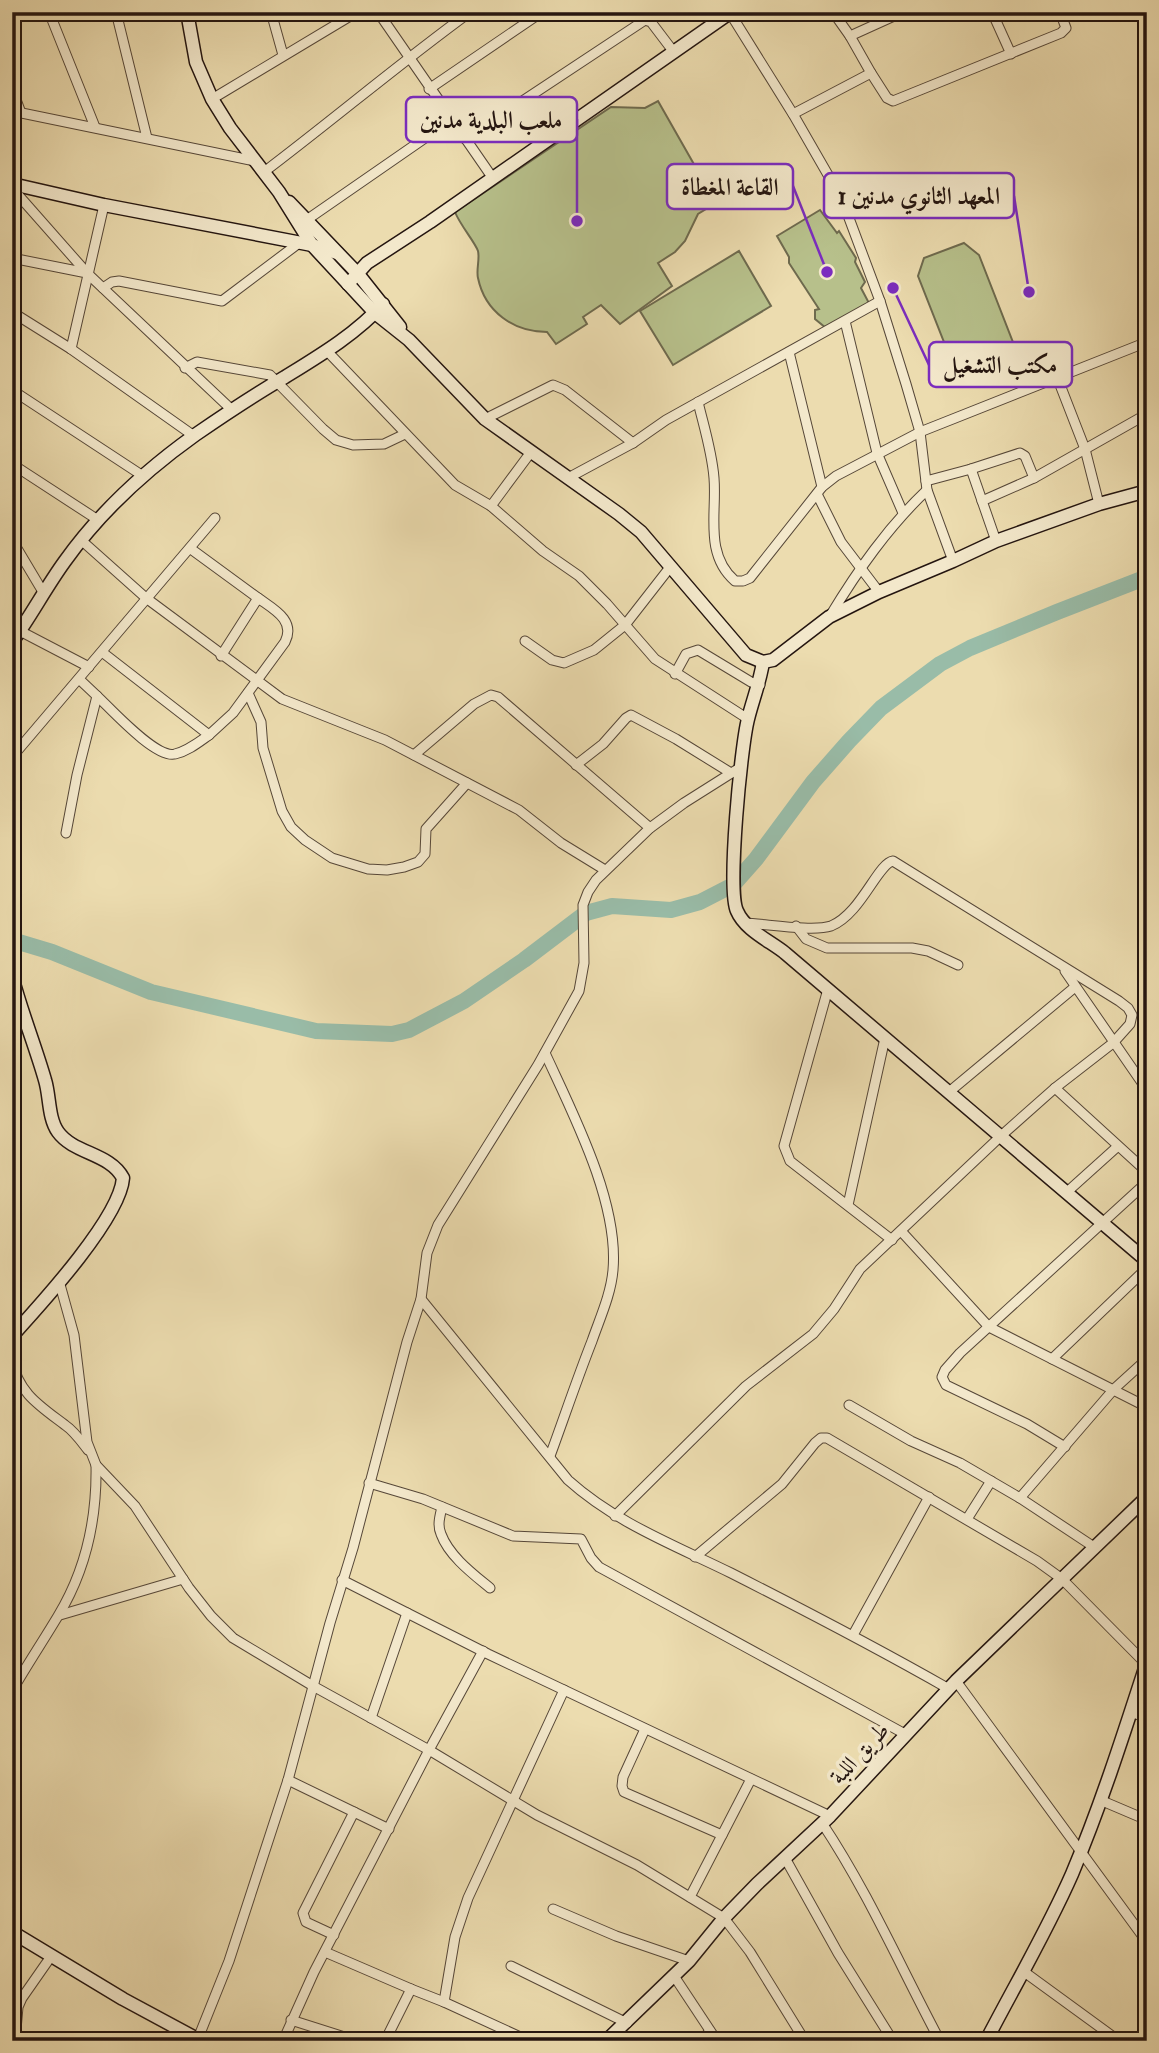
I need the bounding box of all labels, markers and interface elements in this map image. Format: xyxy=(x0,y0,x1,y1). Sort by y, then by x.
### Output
callout: ملعب البلدية مدنين xyxy=(406,97,577,142)
text: ملعب البلدية مدنين xyxy=(420,105,562,136)
callout: القاعة المغطاة xyxy=(667,164,793,209)
text: القاعة المغطاة xyxy=(681,172,779,203)
callout: المعهد الثانوي مدنين 1 xyxy=(824,173,1014,218)
text: المعهد الثانوي مدنين 1 xyxy=(838,181,1000,215)
callout: مكتب التشغيل xyxy=(929,342,1072,387)
text: مكتب التشغيل xyxy=(943,350,1057,382)
street label: طريق اللبة xyxy=(823,1716,896,1791)

